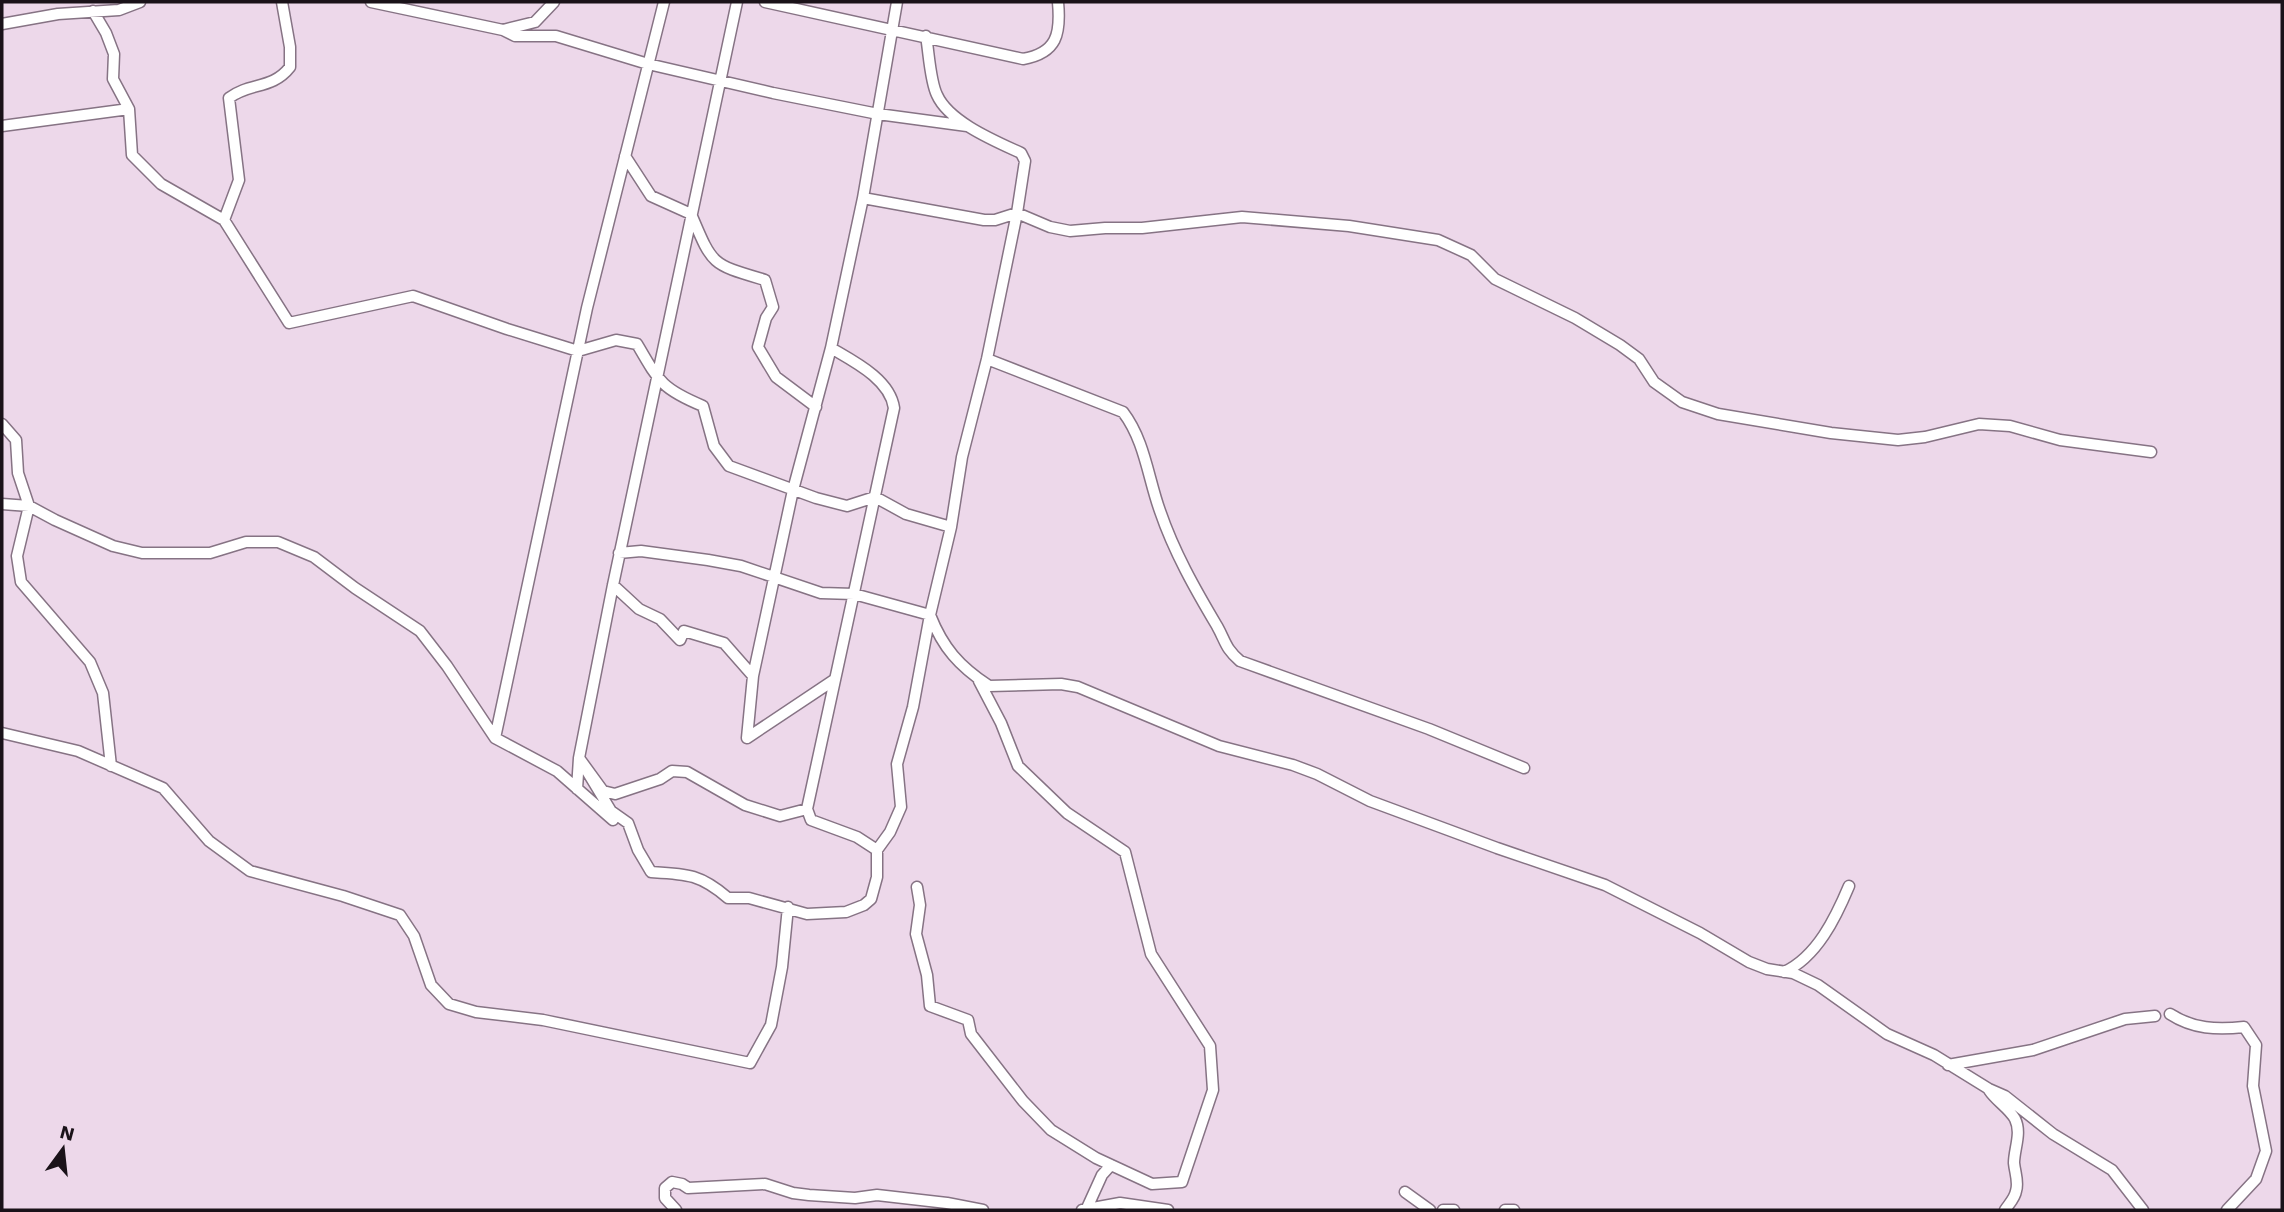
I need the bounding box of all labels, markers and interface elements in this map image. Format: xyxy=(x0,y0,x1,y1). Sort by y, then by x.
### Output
north arrow xyxy=(28,1114,98,1184)
text: N xyxy=(57,1120,77,1146)

